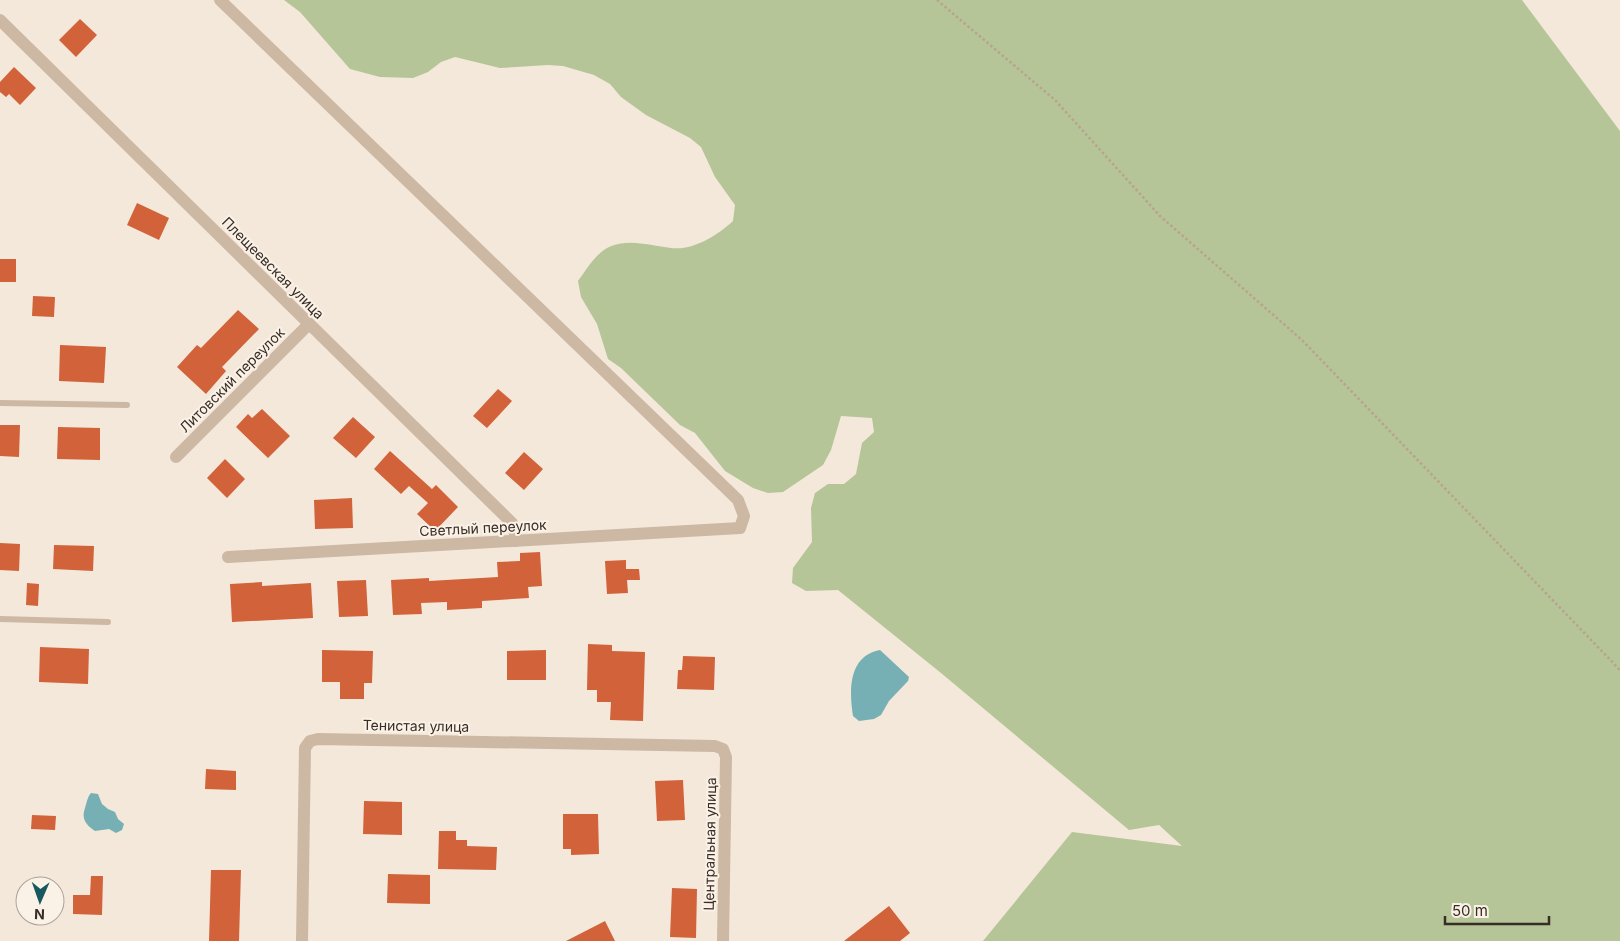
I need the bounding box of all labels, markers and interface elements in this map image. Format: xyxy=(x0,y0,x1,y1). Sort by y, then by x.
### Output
street label: Плещеевская улица xyxy=(219,213,328,322)
street label: Литовский переулок xyxy=(176,323,288,436)
street label: Светлый переулок xyxy=(419,516,547,539)
street label: Тенистая улица xyxy=(363,716,469,735)
street label: Центральная улица xyxy=(700,777,719,911)
north arrow xyxy=(15,876,65,926)
scale bar xyxy=(1445,894,1549,926)
text: 50 m xyxy=(1452,901,1488,920)
text: N xyxy=(34,906,45,923)

